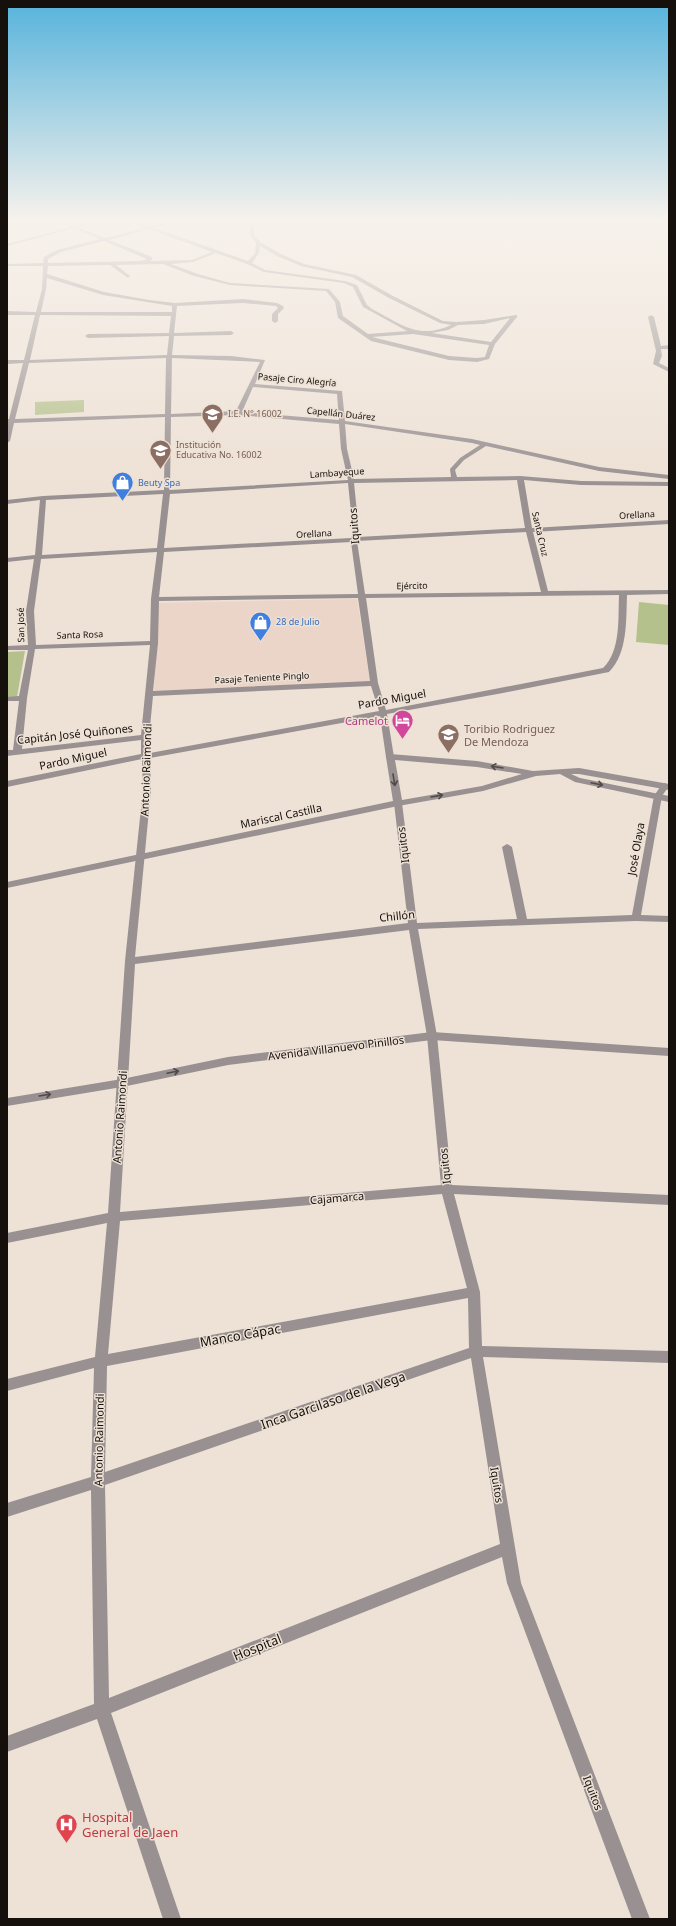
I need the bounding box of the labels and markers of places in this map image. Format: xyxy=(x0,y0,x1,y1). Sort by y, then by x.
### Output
school or university icon: I.E. N° 16002 xyxy=(200,401,226,434)
place label: I.E. N° 16002 xyxy=(228,407,282,420)
school or university icon: Institución Educativa No. 16002 xyxy=(148,437,174,470)
place label: Institución Educativa No. 16002 xyxy=(176,438,262,461)
shop icon: Beuty Spa xyxy=(110,470,136,503)
place label: Beuty Spa xyxy=(138,476,180,489)
shop icon: 28 de Julio xyxy=(247,609,273,642)
place label: 28 de Julio xyxy=(276,615,320,628)
hotel icon: Camelot xyxy=(390,708,416,741)
place label: Camelot xyxy=(345,713,388,728)
place label: Toribio Rodriguez De Mendoza xyxy=(464,721,555,749)
school or university icon: Toribio Rodriguez De Mendoza xyxy=(435,722,461,755)
place label: Hospital General de Jaen xyxy=(82,1808,178,1841)
hospital icon: Hospital General de Jaen xyxy=(54,1811,80,1844)

